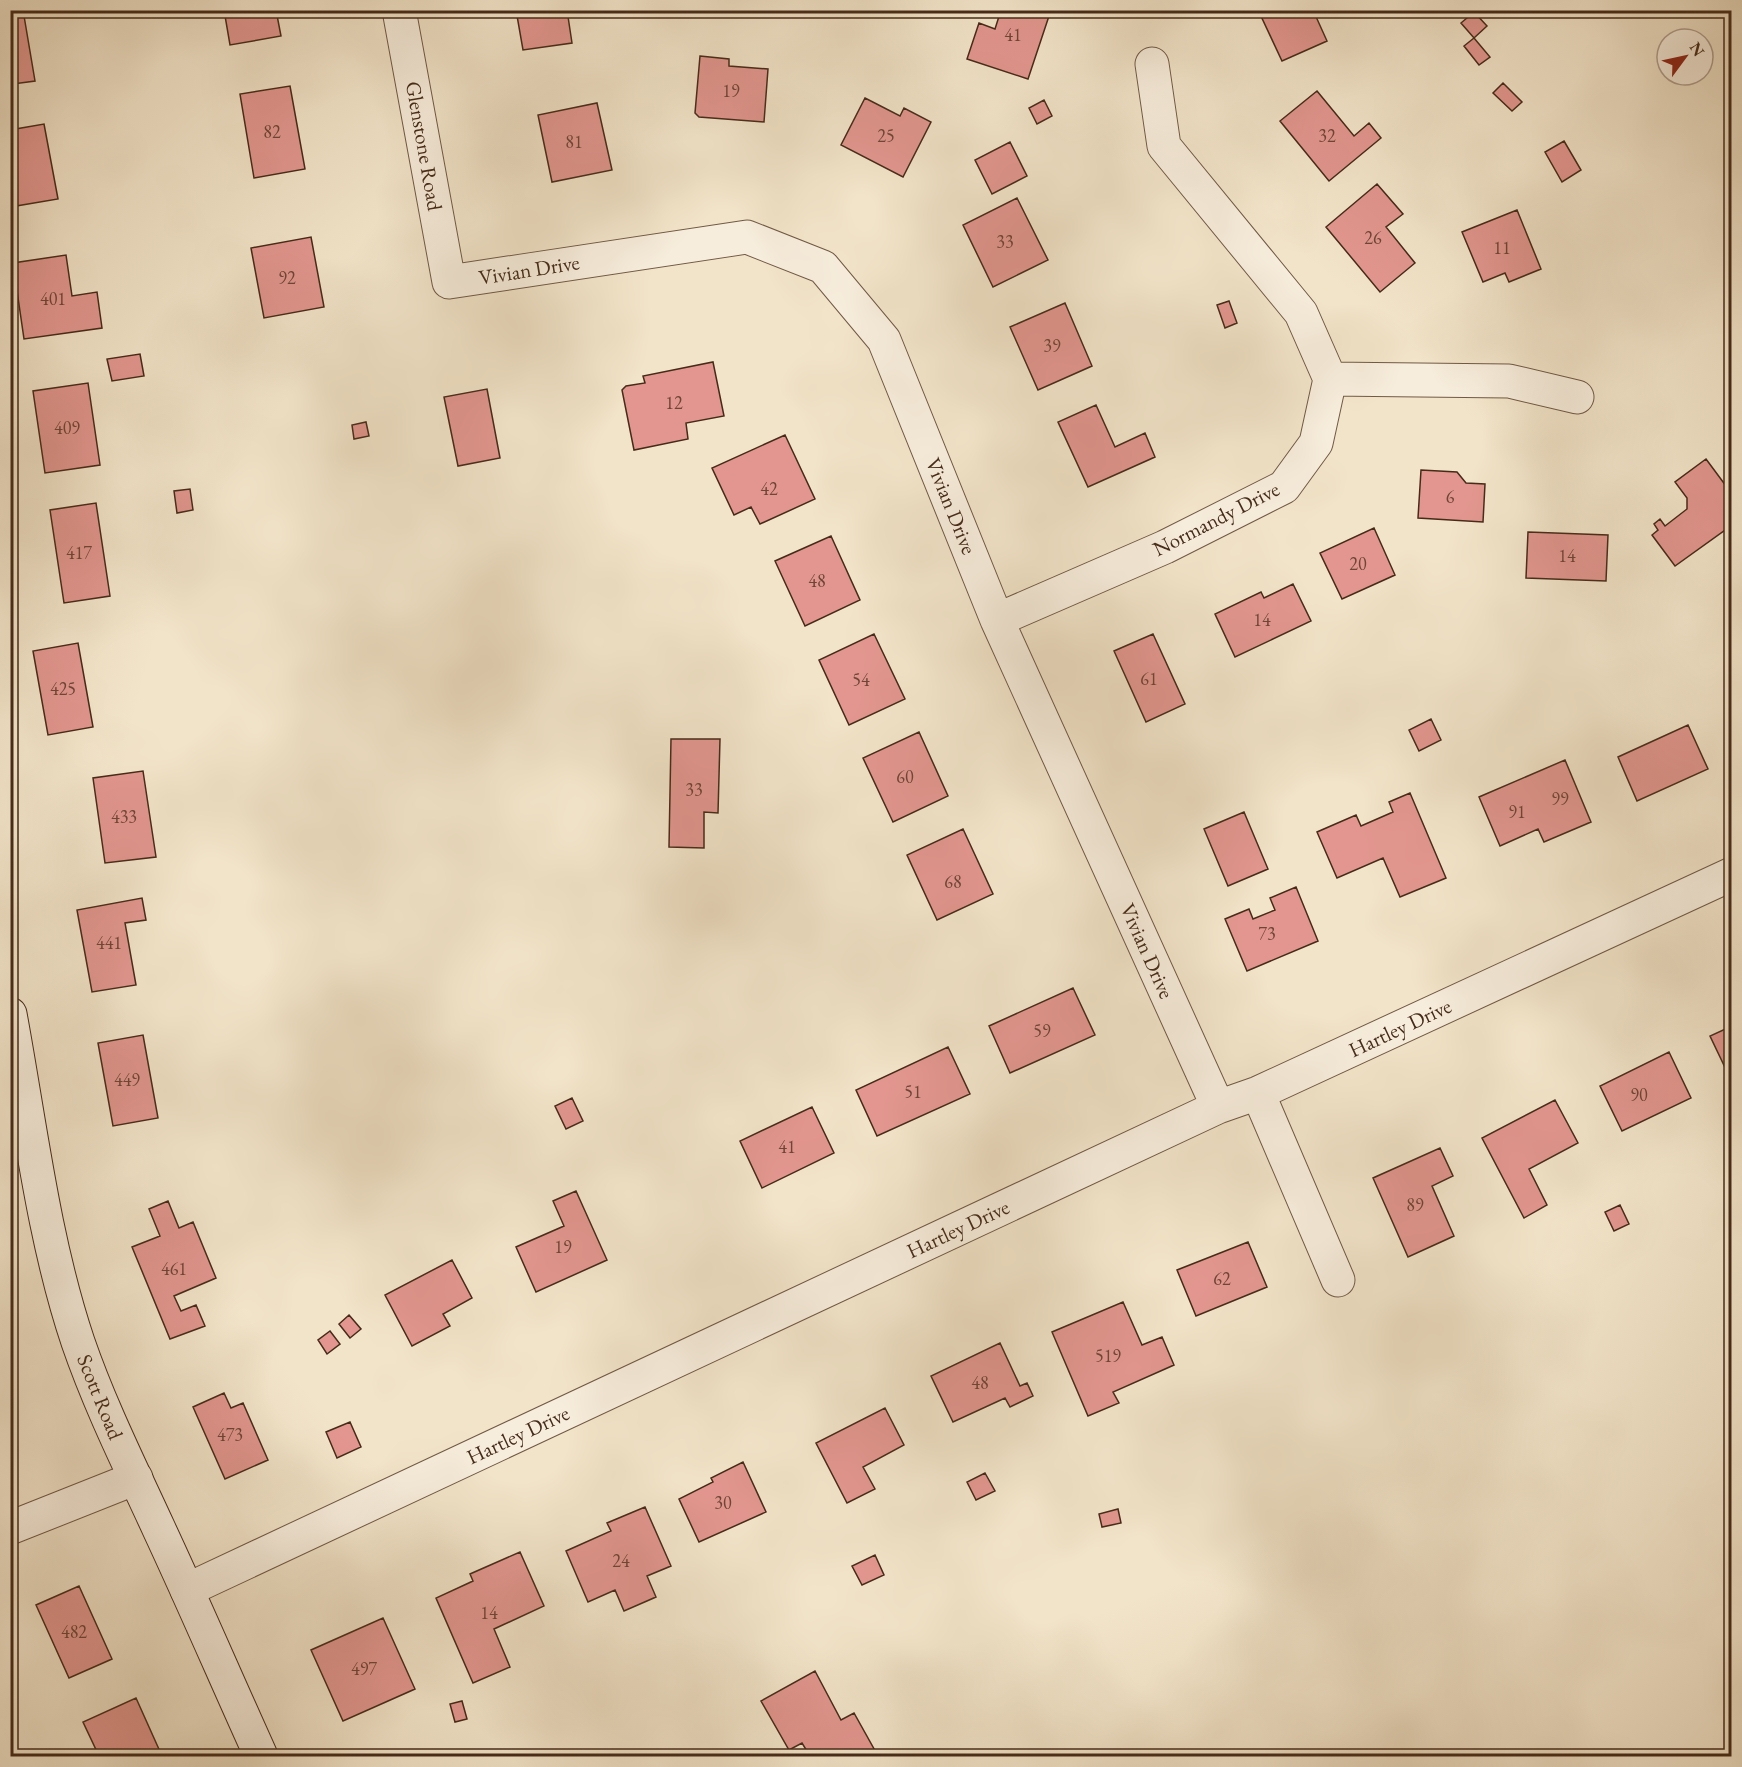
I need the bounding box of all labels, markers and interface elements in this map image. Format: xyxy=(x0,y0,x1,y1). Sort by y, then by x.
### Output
house number: 41 xyxy=(1004,23,1022,46)
north arrow xyxy=(1655,27,1715,87)
text: N xyxy=(1685,38,1710,60)
street label: Glenstone Road xyxy=(400,79,449,213)
house number: 19 xyxy=(722,79,740,102)
house number: 82 xyxy=(263,120,281,143)
house number: 25 xyxy=(877,124,895,147)
house number: 32 xyxy=(1318,124,1336,147)
house number: 81 xyxy=(565,130,583,153)
house number: 26 xyxy=(1364,226,1382,249)
house number: 33 xyxy=(996,230,1014,253)
house number: 11 xyxy=(1493,236,1511,259)
street label: Vivian Drive xyxy=(477,248,581,291)
house number: 92 xyxy=(278,266,296,289)
house number: 401 xyxy=(40,287,66,310)
house number: 39 xyxy=(1043,334,1061,357)
house number: 12 xyxy=(665,391,683,414)
house number: 409 xyxy=(54,416,80,439)
street label: Vivian Drive xyxy=(920,454,983,558)
street label: Normandy Drive xyxy=(1148,475,1284,562)
house number: 42 xyxy=(760,477,778,500)
house number: 6 xyxy=(1446,485,1455,508)
house number: 417 xyxy=(66,541,92,564)
house number: 14 xyxy=(1558,544,1576,567)
house number: 20 xyxy=(1349,552,1367,575)
house number: 48 xyxy=(808,569,826,592)
house number: 14 xyxy=(1253,608,1271,631)
house number: 61 xyxy=(1140,667,1158,690)
house number: 54 xyxy=(852,668,870,691)
house number: 425 xyxy=(50,677,76,700)
house number: 60 xyxy=(896,765,914,788)
house number: 33 xyxy=(685,778,703,801)
house number: 99 xyxy=(1551,787,1569,810)
house number: 91 xyxy=(1508,800,1526,823)
house number: 433 xyxy=(111,805,137,828)
house number: 68 xyxy=(944,870,962,893)
street label: Vivian Drive xyxy=(1114,899,1180,1003)
house number: 73 xyxy=(1258,922,1276,945)
house number: 441 xyxy=(96,931,122,954)
street label: Hartley Drive xyxy=(1344,992,1456,1063)
house number: 59 xyxy=(1033,1019,1051,1042)
house number: 449 xyxy=(114,1068,140,1091)
house number: 51 xyxy=(904,1080,922,1103)
house number: 90 xyxy=(1630,1083,1648,1106)
house number: 41 xyxy=(778,1135,796,1158)
street label: Hartley Drive xyxy=(902,1193,1014,1264)
house number: 89 xyxy=(1406,1193,1424,1216)
house number: 19 xyxy=(554,1235,572,1258)
house number: 461 xyxy=(161,1257,187,1280)
house number: 62 xyxy=(1213,1267,1231,1290)
house number: 519 xyxy=(1095,1344,1121,1367)
street label: Scott Road xyxy=(71,1350,130,1444)
house number: 48 xyxy=(971,1371,989,1394)
street label: Hartley Drive xyxy=(462,1399,574,1470)
house number: 473 xyxy=(217,1423,243,1446)
house number: 30 xyxy=(714,1491,732,1514)
house number: 24 xyxy=(612,1549,630,1572)
house number: 14 xyxy=(480,1601,498,1624)
house number: 482 xyxy=(61,1620,87,1643)
house number: 497 xyxy=(351,1657,377,1680)

